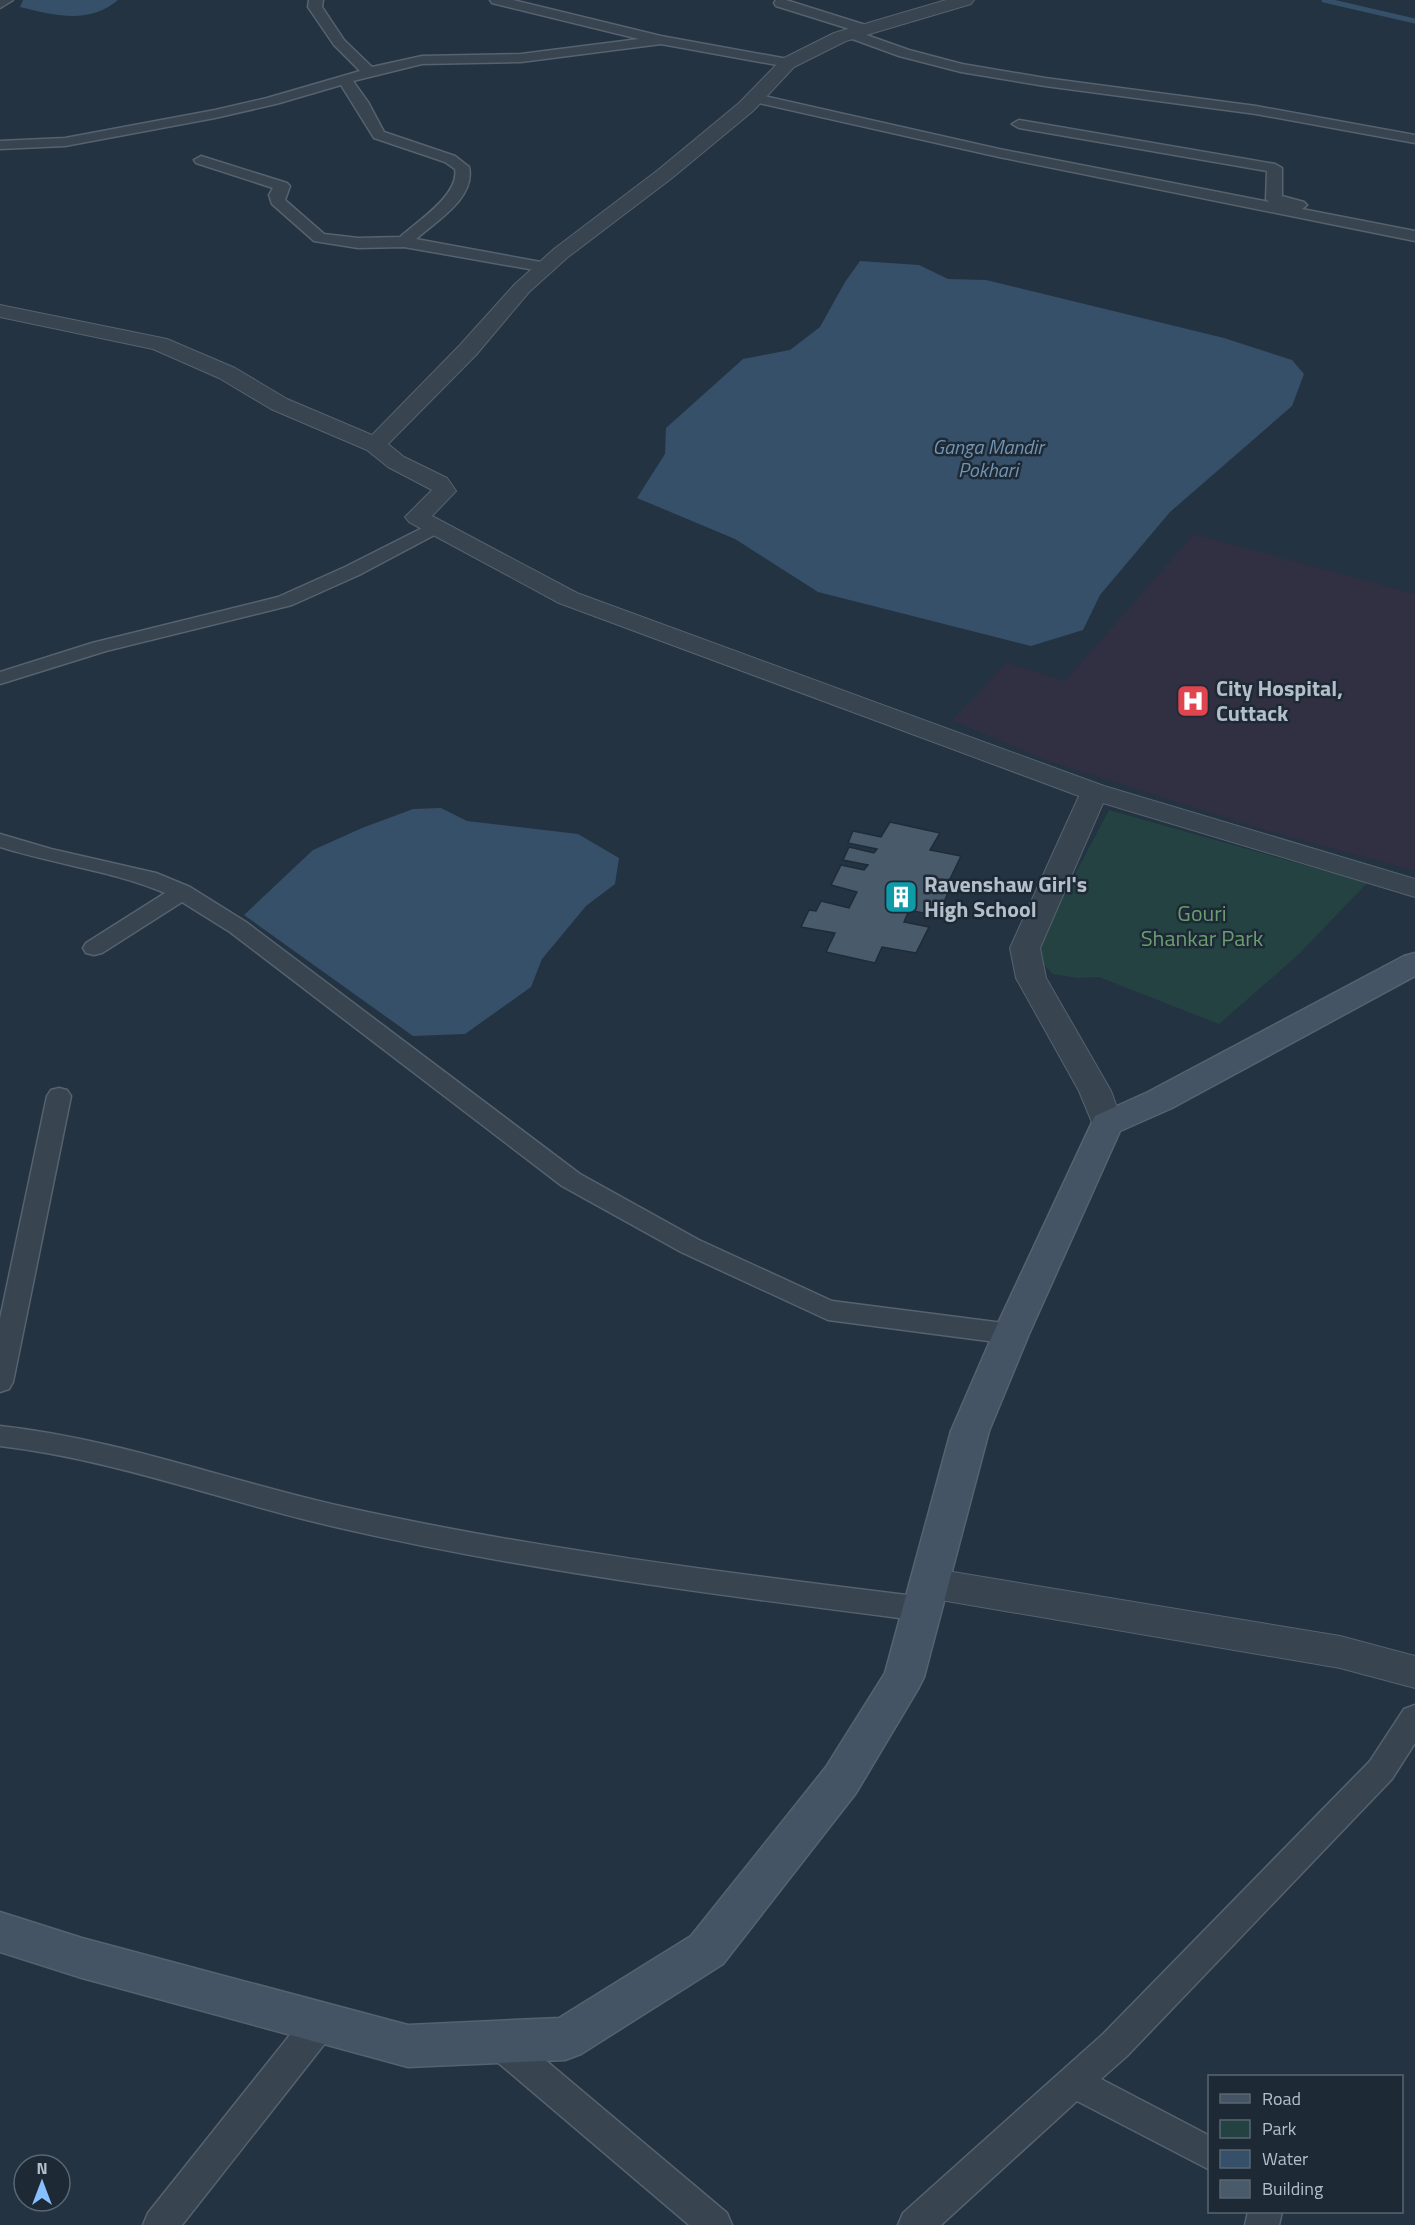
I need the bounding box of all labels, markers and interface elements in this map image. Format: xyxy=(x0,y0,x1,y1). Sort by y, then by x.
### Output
water label: Ganga Mandir Pokhari xyxy=(932,431,1046,485)
place label: City Hospital, Cuttack xyxy=(1216,671,1343,730)
hospital icon: City Hospital, Cuttack xyxy=(1175,683,1211,719)
place label: Ravenshaw Girl's High School xyxy=(924,867,1087,926)
building icon: Ravenshaw Girl's High School xyxy=(883,879,919,915)
park label: Gouri Shankar Park xyxy=(1141,896,1264,955)
legend xyxy=(1208,2075,1403,2213)
text: Road xyxy=(1262,2085,1301,2112)
text: Park xyxy=(1262,2115,1297,2142)
text: Water xyxy=(1262,2145,1308,2172)
north arrow xyxy=(12,2153,72,2213)
text: N xyxy=(36,2156,48,2180)
text: Building xyxy=(1262,2175,1323,2202)

